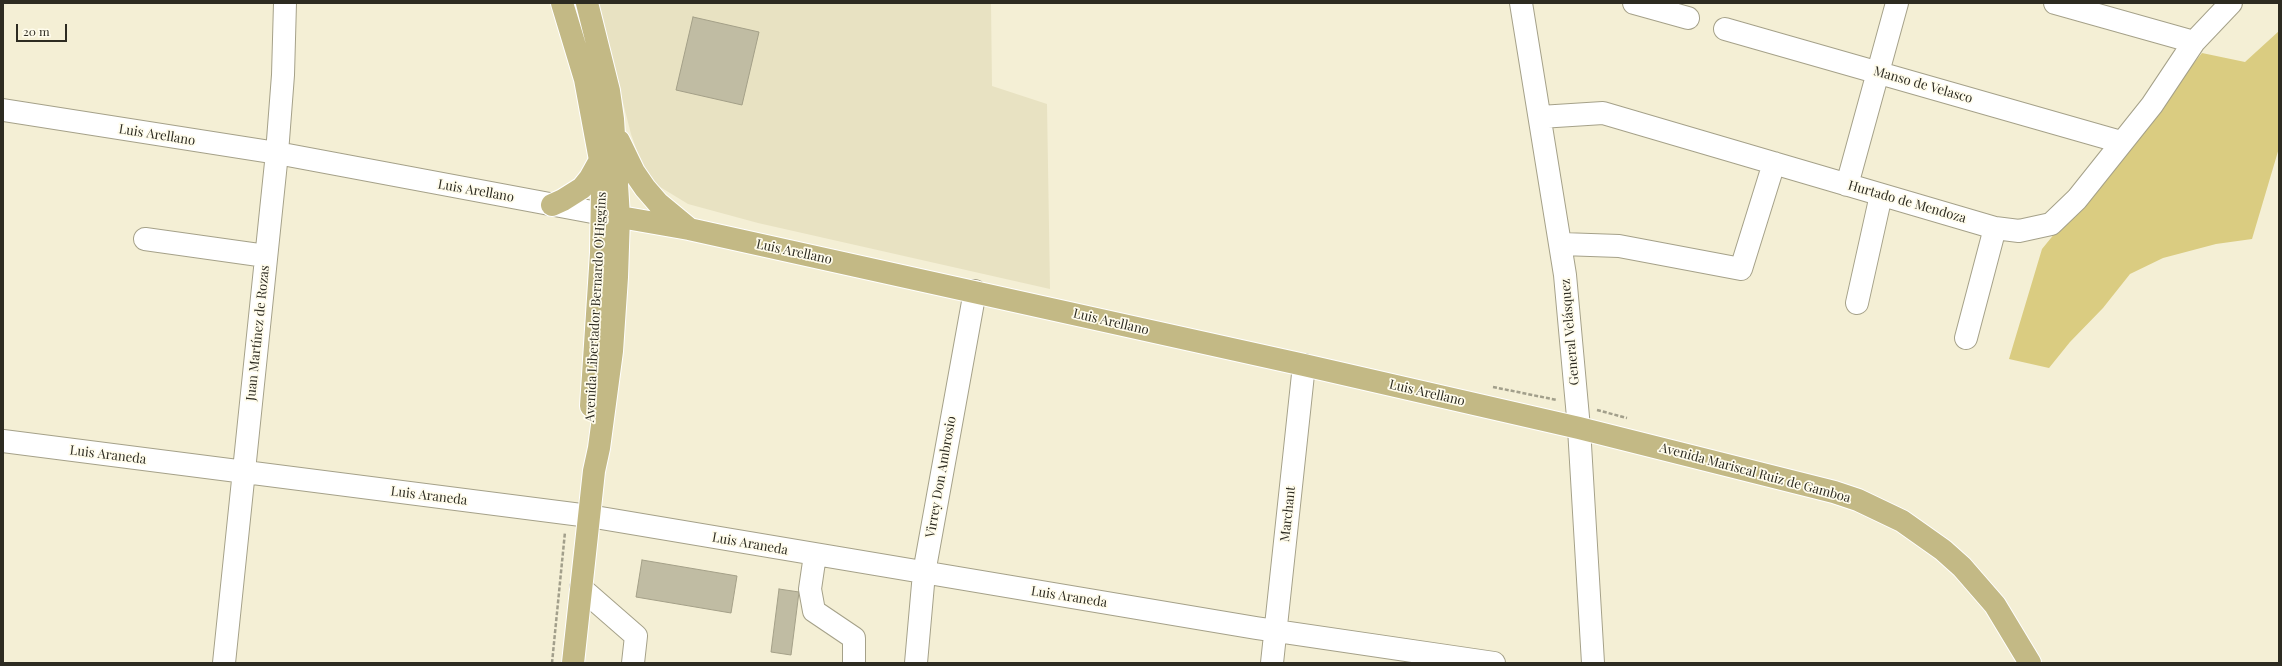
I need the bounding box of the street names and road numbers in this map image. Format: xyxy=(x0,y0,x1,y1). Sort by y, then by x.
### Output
street label: Manso de Velasco xyxy=(1872,63,1974,107)
street label: Luis Arellano xyxy=(118,121,196,149)
street label: Luis Arellano xyxy=(437,177,515,205)
street label: Hurtado de Mendoza xyxy=(1846,178,1968,226)
street label: Avenida Libertador Bernardo O'Higgins xyxy=(582,191,610,423)
street label: Luis Arellano xyxy=(755,236,833,268)
street label: Juan Martínez de Rozas xyxy=(243,264,273,402)
street label: General Velásquez xyxy=(1558,278,1582,386)
street label: Luis Arellano xyxy=(1072,306,1150,338)
street label: Luis Arellano xyxy=(1388,377,1466,409)
street label: Virrey Don Ambrosio xyxy=(923,415,959,539)
street label: Avenida Mariscal Ruiz de Gamboa xyxy=(1658,440,1852,506)
street label: Luis Araneda xyxy=(69,443,147,467)
street label: Luis Araneda xyxy=(390,484,468,508)
street label: Marchant xyxy=(1277,485,1299,543)
street label: Luis Araneda xyxy=(711,530,789,558)
street label: Luis Araneda xyxy=(1030,583,1108,611)

